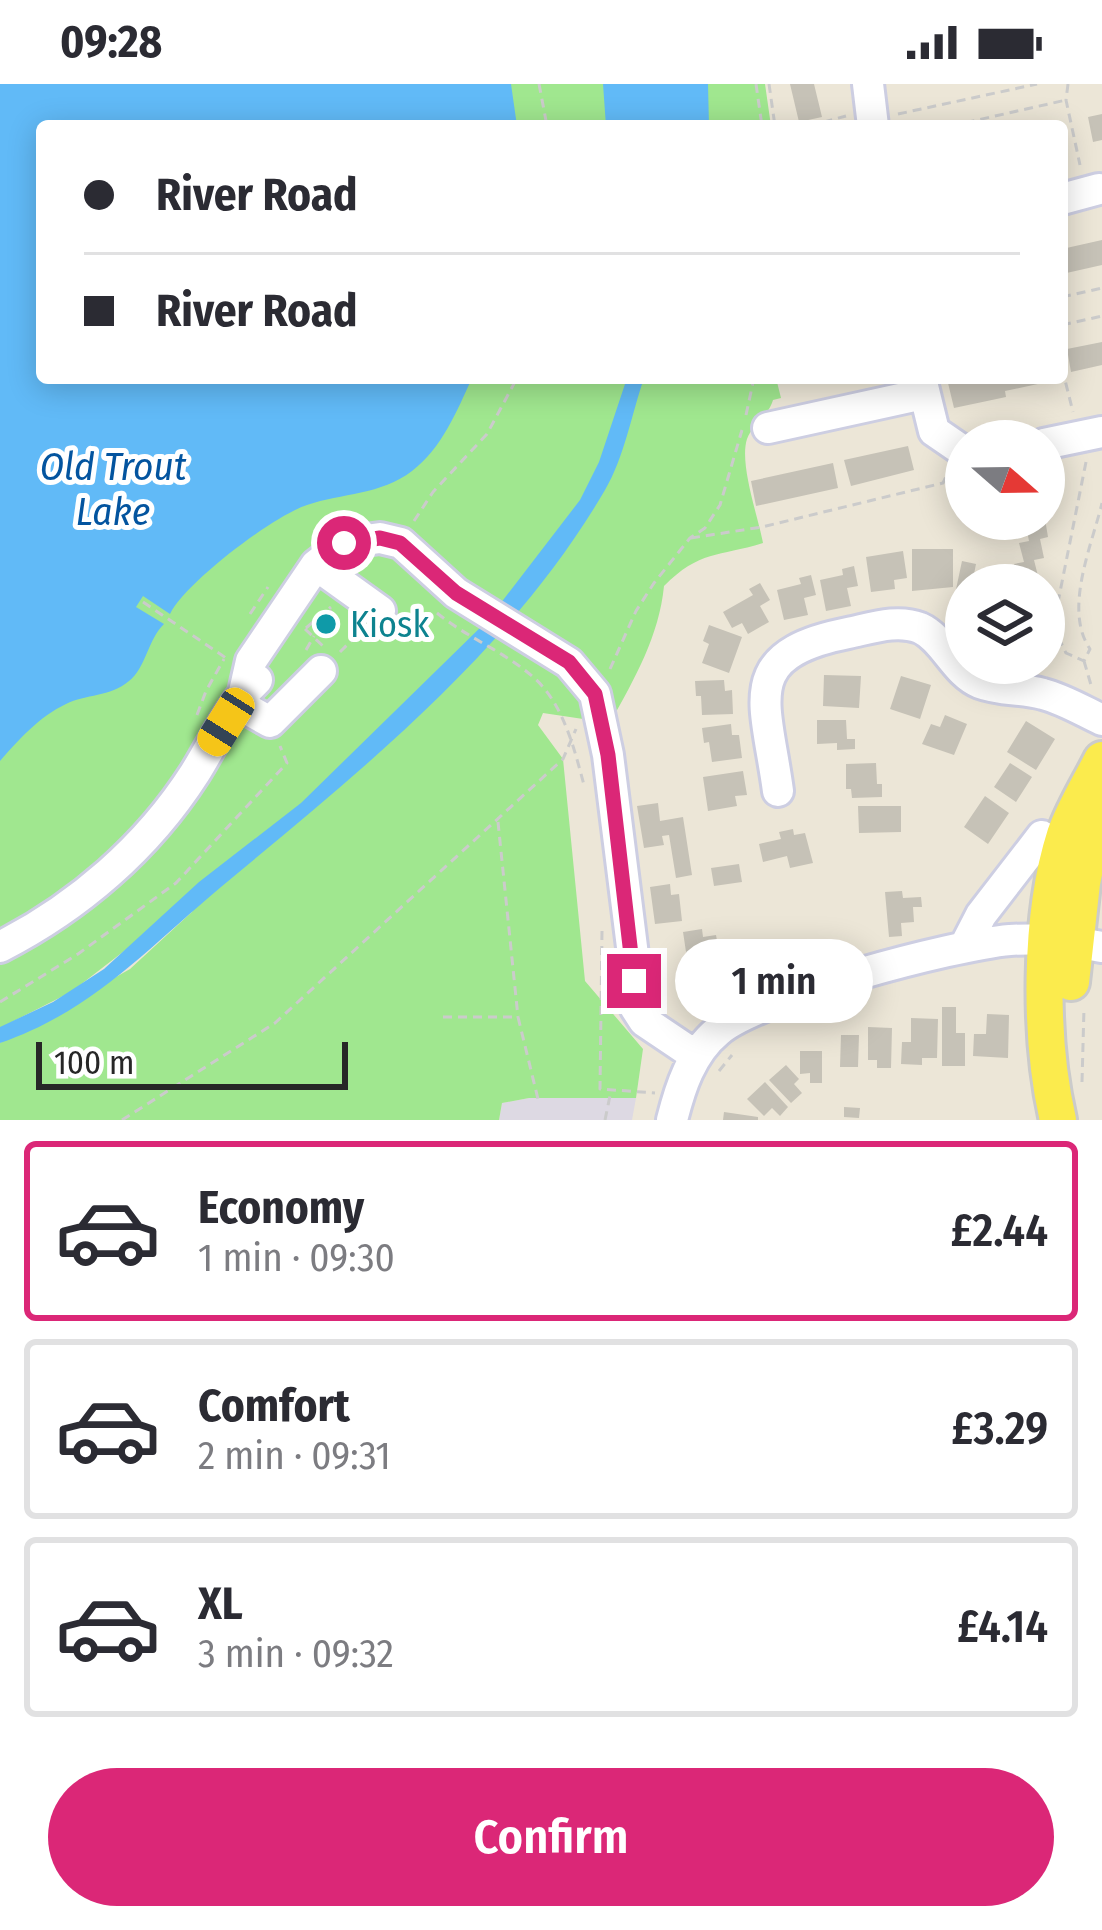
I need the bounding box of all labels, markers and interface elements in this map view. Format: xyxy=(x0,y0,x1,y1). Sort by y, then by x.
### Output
text: 09:28 xyxy=(60,15,162,69)
text: River Road xyxy=(156,168,358,222)
text: River Road xyxy=(156,284,358,338)
north arrow xyxy=(945,420,1065,540)
map controls xyxy=(945,420,1065,684)
water label: Old Trout Lake xyxy=(40,444,187,535)
route start xyxy=(317,516,371,570)
button: layers xyxy=(945,564,1065,684)
place label: Kiosk xyxy=(350,603,429,647)
marker: Kiosk xyxy=(313,611,339,637)
car xyxy=(192,682,260,762)
callout: 1 min xyxy=(676,939,874,1023)
route end xyxy=(607,954,661,1008)
text: 1 min xyxy=(732,958,816,1004)
scale bar xyxy=(36,1036,348,1089)
text: 100 m xyxy=(54,1043,134,1083)
icon: car xyxy=(54,1177,162,1285)
text: Economy xyxy=(198,1181,364,1235)
text: £2.44 xyxy=(951,1204,1048,1258)
text: 1 min · 09:30 xyxy=(198,1235,395,1281)
icon: car xyxy=(54,1375,162,1483)
text: Comfort xyxy=(198,1379,350,1433)
text: £3.29 xyxy=(952,1402,1048,1456)
text: 2 min · 09:31 xyxy=(198,1433,391,1479)
icon: car xyxy=(54,1573,162,1681)
text: XL xyxy=(198,1577,243,1631)
text: £4.14 xyxy=(957,1600,1048,1654)
text: 3 min · 09:32 xyxy=(198,1631,394,1677)
button: Confirm xyxy=(48,1768,1054,1906)

